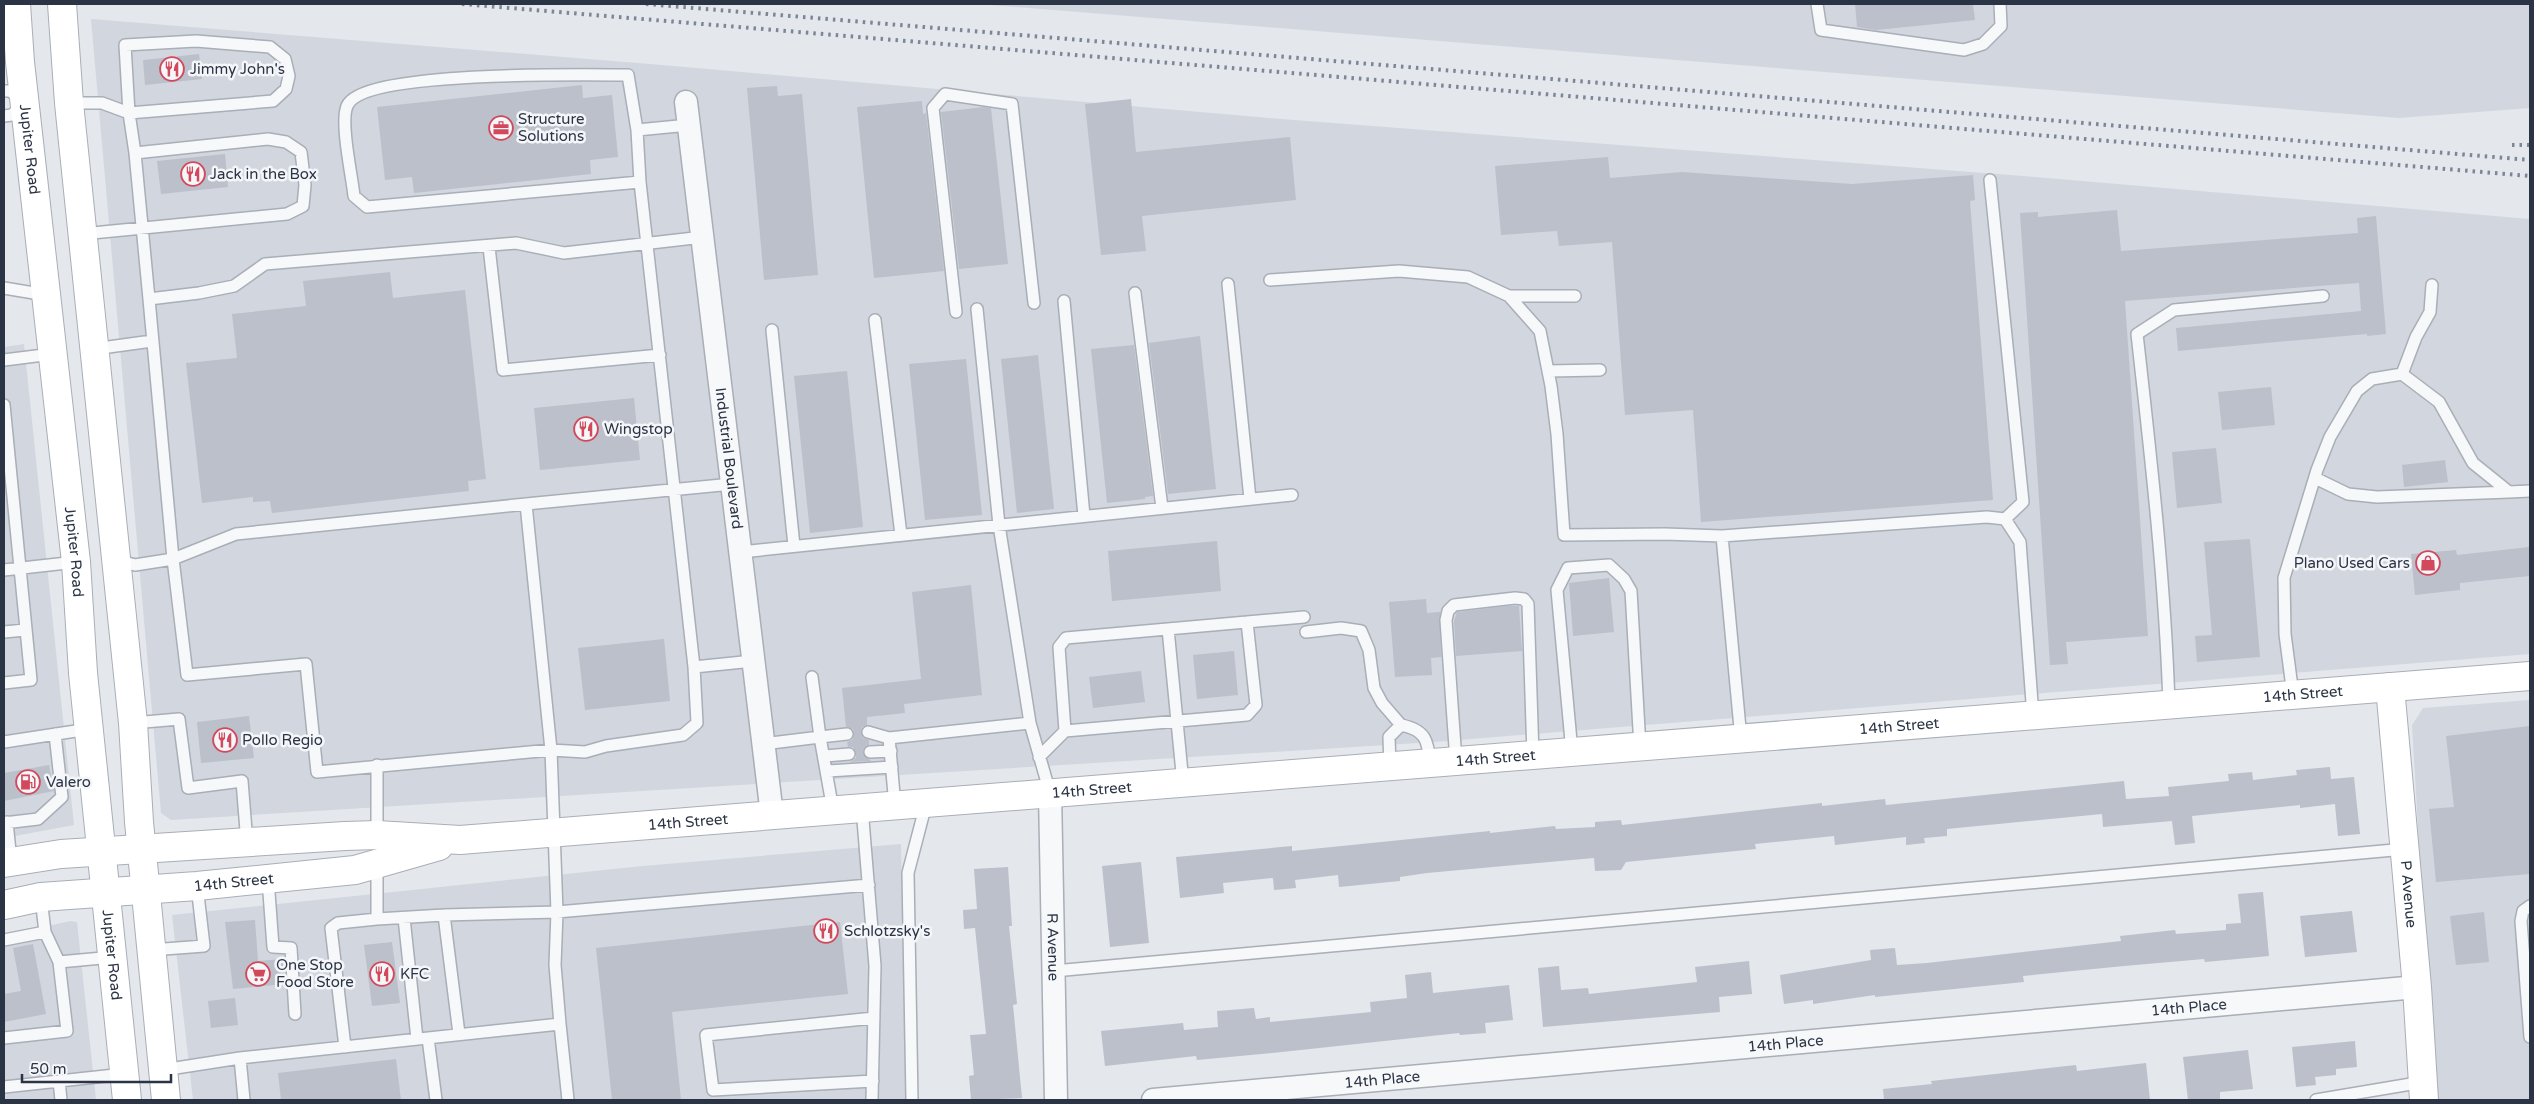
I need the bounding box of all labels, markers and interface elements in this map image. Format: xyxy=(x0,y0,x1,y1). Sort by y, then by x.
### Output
restaurant icon: Jimmy John's xyxy=(159,56,185,82)
place label: Jimmy John's xyxy=(190,60,285,78)
street label: Jupiter Road xyxy=(16,103,44,195)
place label: Structure Solutions xyxy=(518,110,584,145)
office icon: Structure Solutions xyxy=(488,115,514,141)
restaurant icon: Jack in the Box xyxy=(180,161,206,187)
place label: Jack in the Box xyxy=(210,165,317,183)
street label: Industrial Boulevard xyxy=(712,387,746,530)
restaurant icon: Wingstop xyxy=(573,416,599,442)
place label: Wingstop xyxy=(604,420,673,438)
street label: Jupiter Road xyxy=(61,506,87,598)
shop icon: Plano Used Cars xyxy=(2415,550,2441,576)
place label: Plano Used Cars xyxy=(2294,554,2410,572)
street label: 14th Street xyxy=(2262,682,2344,706)
street label: 14th Street xyxy=(1858,714,1940,738)
restaurant icon: Pollo Regio xyxy=(212,727,238,753)
place label: Pollo Regio xyxy=(242,731,323,749)
street label: 14th Street xyxy=(1454,746,1536,770)
fuel station icon: Valero xyxy=(15,769,41,795)
place label: Valero xyxy=(46,773,91,791)
street label: 14th Street xyxy=(1051,778,1133,802)
street label: 14th Street xyxy=(647,810,729,834)
street label: P Avenue xyxy=(2397,860,2421,929)
street label: 14th Street xyxy=(193,869,275,895)
street label: Jupiter Road xyxy=(98,909,126,1001)
street label: R Avenue xyxy=(1043,913,1063,981)
restaurant icon: Schlotzsky's xyxy=(813,918,839,944)
place label: Schlotzsky's xyxy=(844,922,930,940)
place label: One Stop Food Store xyxy=(276,956,354,991)
supermarket icon: One Stop Food Store xyxy=(245,961,271,987)
restaurant icon: KFC xyxy=(369,961,395,987)
place label: KFC xyxy=(400,965,429,983)
street label: 14th Place xyxy=(2150,995,2228,1020)
street label: 14th Place xyxy=(1747,1031,1824,1056)
scale bar xyxy=(22,1052,171,1084)
text: 50 m xyxy=(30,1060,67,1078)
street label: 14th Place xyxy=(1343,1067,1421,1092)

